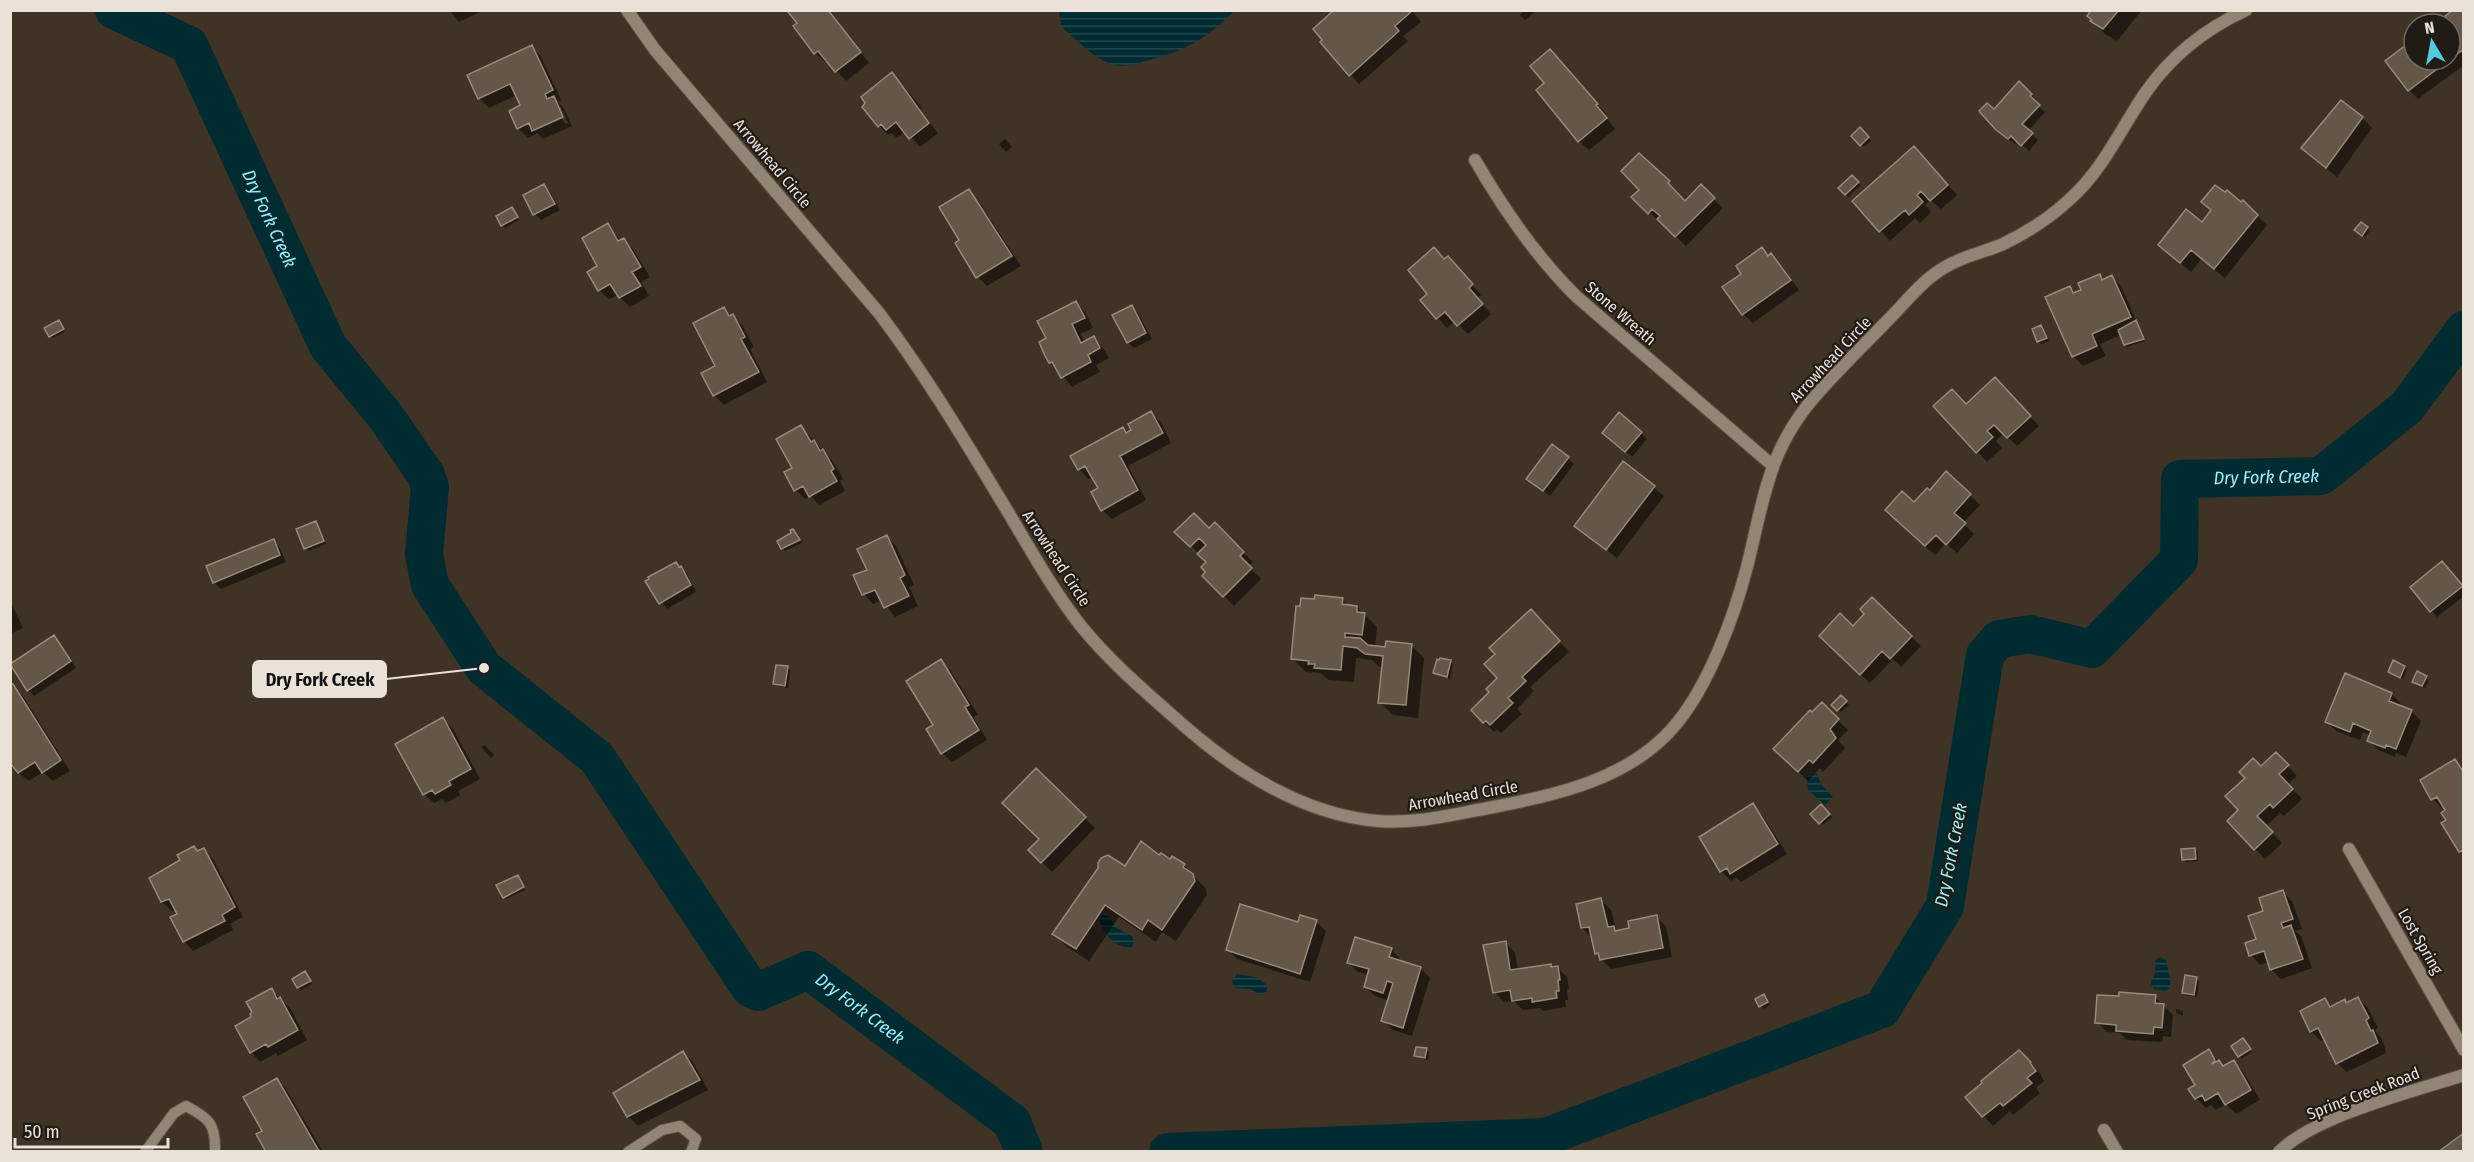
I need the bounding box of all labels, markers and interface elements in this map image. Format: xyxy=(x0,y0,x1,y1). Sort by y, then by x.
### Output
north arrow xyxy=(2402,12,2462,72)
text: N xyxy=(2423,18,2436,38)
street label: Arrowhead Circle xyxy=(730,115,815,212)
water label: Dry Fork Creek xyxy=(237,166,301,271)
street label: Stone Wreath xyxy=(1581,277,1660,349)
street label: Arrowhead Circle xyxy=(1786,312,1875,406)
water label: Dry Fork Creek xyxy=(2213,465,2319,489)
street label: Arrowhead Circle xyxy=(1018,507,1095,610)
callout: Dry Fork Creek xyxy=(253,661,386,697)
text: Dry Fork Creek xyxy=(266,669,375,691)
street label: Arrowhead Circle xyxy=(1407,777,1519,814)
water label: Dry Fork Creek xyxy=(1930,801,1972,909)
street label: Lost Spring xyxy=(2394,905,2447,978)
water label: Dry Fork Creek xyxy=(811,968,909,1049)
street label: Spring Creek Road xyxy=(2304,1063,2422,1124)
scale bar xyxy=(15,1111,168,1149)
text: 50 m xyxy=(24,1121,60,1143)

